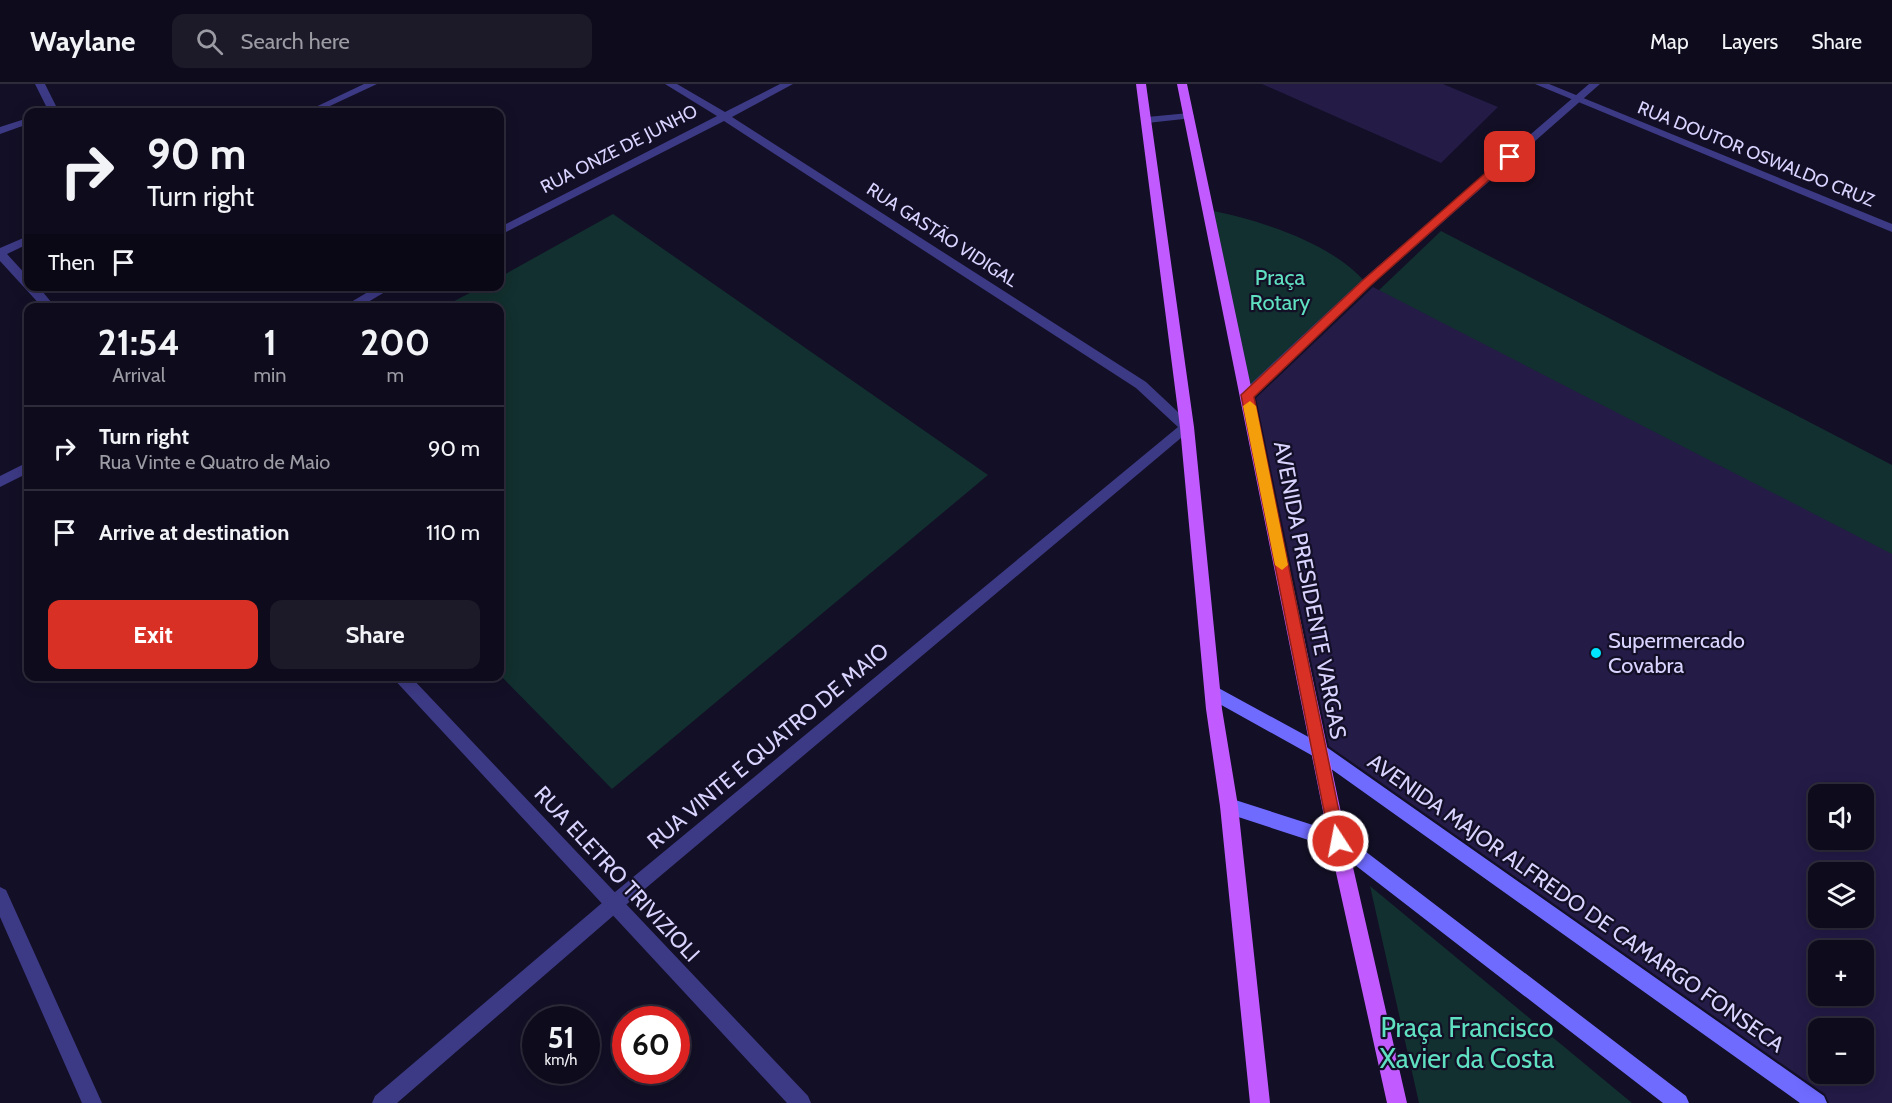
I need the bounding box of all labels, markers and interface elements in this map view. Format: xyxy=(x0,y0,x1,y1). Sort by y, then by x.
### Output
search box xyxy=(172,14,592,68)
text: Waylane xyxy=(30,24,136,58)
icon: search xyxy=(193,25,226,58)
text: Search here xyxy=(241,28,350,55)
text: Map xyxy=(1650,29,1689,54)
text: Layers xyxy=(1722,29,1778,54)
text: Share xyxy=(1811,29,1862,54)
street label: RUA DOUTOR OSWALDO CRUZ xyxy=(1634,96,1878,212)
street label: RUA ONZE DE JUNHO xyxy=(537,100,701,198)
text: 90 m xyxy=(147,128,246,180)
pin xyxy=(1484,131,1535,182)
icon: right xyxy=(48,132,126,210)
icon: arrive xyxy=(1493,140,1526,173)
street label: RUA GASTÃO VIDIGAL xyxy=(862,178,1022,292)
text: Turn right xyxy=(147,180,254,213)
icon: arrive xyxy=(107,246,140,279)
text: Then xyxy=(48,249,95,276)
park label: Praça Rotary xyxy=(1250,264,1310,316)
text: 21:54 xyxy=(98,320,180,364)
text: 1 xyxy=(263,320,277,364)
text: 200 xyxy=(360,320,430,364)
text: Arrival xyxy=(112,363,165,387)
text: min xyxy=(254,363,287,387)
text: m xyxy=(387,363,404,387)
text: Turn right xyxy=(99,423,189,450)
icon: right xyxy=(48,432,81,465)
text: 90 m xyxy=(428,435,480,462)
street label: AVENIDA PRESIDENTE VARGAS xyxy=(1268,439,1352,741)
text: Rua Vinte e Quatro de Maio xyxy=(99,450,330,474)
icon: arrive xyxy=(48,516,81,549)
text: Arrive at destination xyxy=(99,519,289,546)
text: 110 m xyxy=(426,519,480,546)
button: Exit xyxy=(48,600,258,669)
button: Share xyxy=(270,600,480,669)
place label: Supermercado Covabra xyxy=(1608,627,1745,679)
street label: RUA VINTE E QUATRO DE MAIO xyxy=(642,637,894,855)
marker: Supermercado Covabra xyxy=(1589,646,1603,660)
street label: AVENIDA MAJOR ALFREDO DE CAMARGO FONSECA xyxy=(1363,748,1790,1058)
street label: RUA ELETRO TRIVIZIOLI xyxy=(529,780,705,968)
map controls xyxy=(1808,784,1874,1084)
button: sound xyxy=(1808,784,1874,850)
position arrow xyxy=(1306,809,1370,873)
button: layers xyxy=(1808,862,1874,928)
button: + xyxy=(1808,940,1874,1006)
speed limit sign: 60 xyxy=(612,1006,690,1084)
park label: Praça Francisco Xavier da Costa xyxy=(1380,1011,1554,1075)
button: − xyxy=(1808,1018,1874,1084)
text: 51 xyxy=(547,1019,575,1056)
text: km/h xyxy=(545,1051,577,1069)

